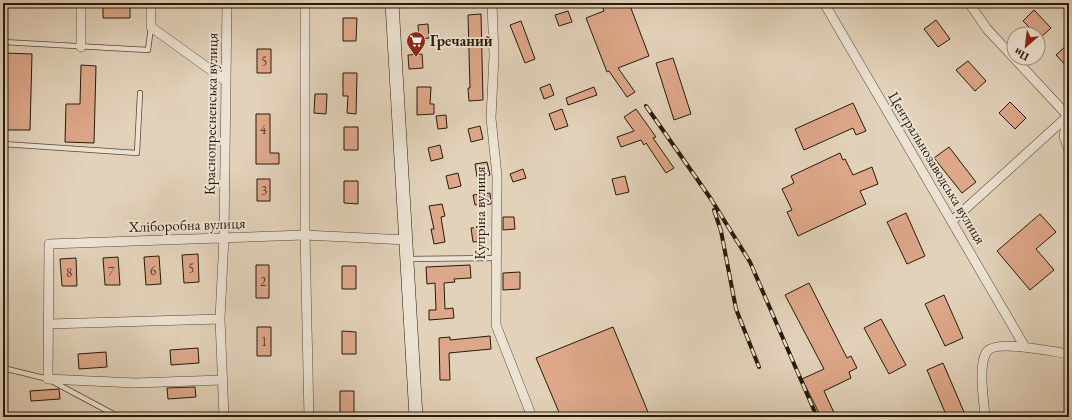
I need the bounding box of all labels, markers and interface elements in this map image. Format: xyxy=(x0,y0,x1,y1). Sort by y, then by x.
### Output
north arrow xyxy=(1006,26,1046,66)
supermarket icon: Гречаний xyxy=(405,30,427,58)
place label: Гречаний xyxy=(430,31,493,50)
street label: Краснопресненська вулиця xyxy=(200,32,221,195)
text: Пн xyxy=(1011,45,1031,65)
house number: 5 xyxy=(261,53,267,70)
street label: Центральнозаводська вулиця xyxy=(884,88,991,248)
house number: 4 xyxy=(260,121,267,138)
street label: Купріна вулиця xyxy=(470,166,489,260)
house number: 3 xyxy=(261,182,267,199)
street label: Хліборобна вулиця xyxy=(127,213,246,236)
house number: 5 xyxy=(188,260,194,277)
house number: 6 xyxy=(150,262,156,279)
house number: 7 xyxy=(108,263,115,280)
house number: 8 xyxy=(66,264,72,281)
house number: 2 xyxy=(260,273,267,290)
house number: 1 xyxy=(261,333,267,350)

